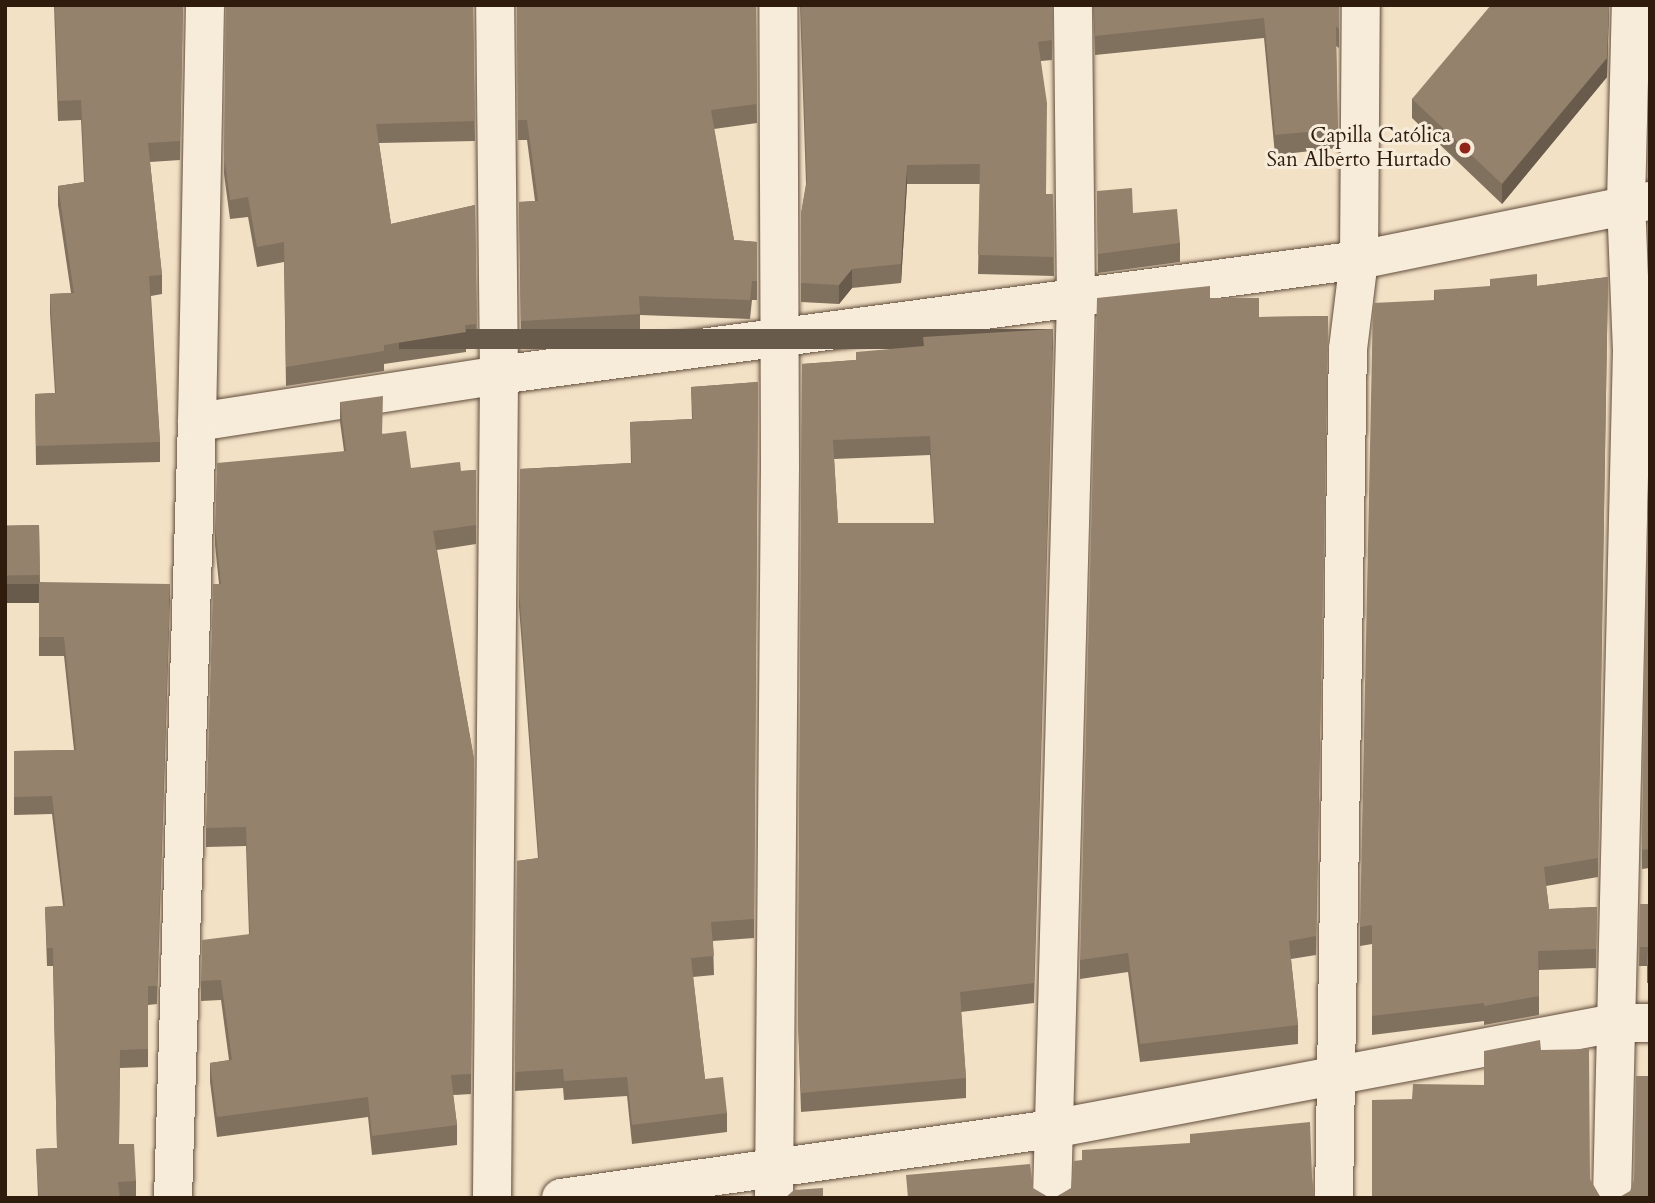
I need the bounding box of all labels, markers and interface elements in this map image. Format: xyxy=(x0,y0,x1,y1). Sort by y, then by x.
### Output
place label: Capilla Católica San Alberto Hurtado xyxy=(1266,123,1451,173)
marker: Capilla Católica San Alberto Hurtado xyxy=(1457,140,1473,156)

